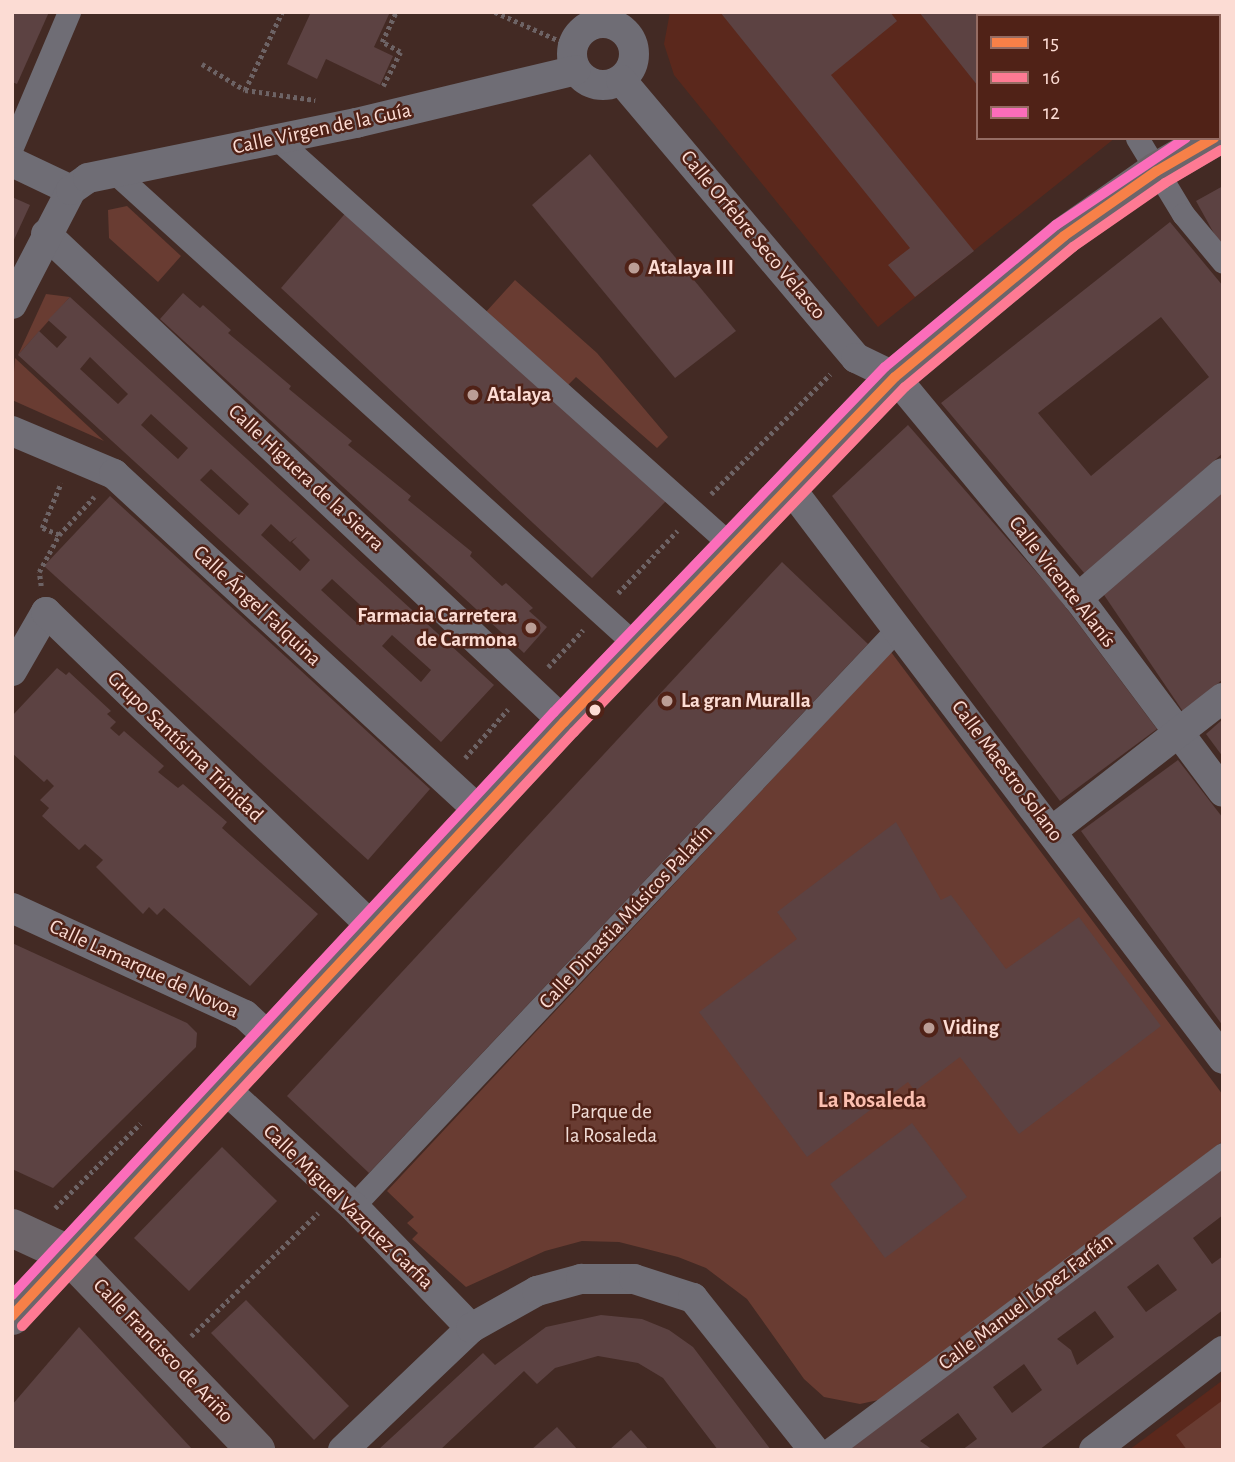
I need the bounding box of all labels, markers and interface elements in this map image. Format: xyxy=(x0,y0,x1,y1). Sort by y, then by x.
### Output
legend xyxy=(976,14,1221,140)
text: 15 xyxy=(1043,32,1059,53)
text: 16 xyxy=(1043,67,1060,88)
street label: Calle Virgen de la Guía xyxy=(230,98,414,160)
text: 12 xyxy=(1043,102,1060,123)
street label: Calle Orfebre Seco Velasco xyxy=(675,145,831,325)
place label: Atalaya III xyxy=(648,255,734,281)
marker: Atalaya III xyxy=(626,260,642,276)
place label: Atalaya xyxy=(487,382,551,408)
marker: Atalaya xyxy=(465,387,481,403)
street label: Calle Higuera de la Sierra xyxy=(223,399,389,557)
street label: Calle Vicente Alanís xyxy=(1003,511,1121,653)
street label: Calle Ángel Falquina xyxy=(188,540,326,672)
place label: Farmacia Carretera de Carmona xyxy=(357,603,517,653)
marker: Farmacia Carretera de Carmona xyxy=(523,620,539,636)
street label: Grupo Santísima Trinidad xyxy=(102,666,268,828)
place label: La gran Muralla xyxy=(681,688,811,714)
marker: La gran Muralla xyxy=(659,693,675,709)
street label: Calle Maestro Solano xyxy=(946,695,1068,847)
unlabelled marker xyxy=(588,703,602,717)
street label: Calle Dinastia Músicos Palatín xyxy=(534,820,718,1014)
street label: Calle Lamarque de Novoa xyxy=(45,914,243,1024)
place label: Viding xyxy=(943,1015,999,1041)
marker: Viding xyxy=(921,1020,937,1036)
district label: La Rosaleda xyxy=(818,1087,926,1115)
park label: Parque de la Rosaleda xyxy=(565,1099,657,1149)
street label: Calle Miguel Vazquez Garfia xyxy=(258,1119,438,1295)
street label: Calle Manuel López Farfán xyxy=(934,1228,1118,1376)
street label: Calle Francisco de Ariño xyxy=(88,1273,238,1429)

